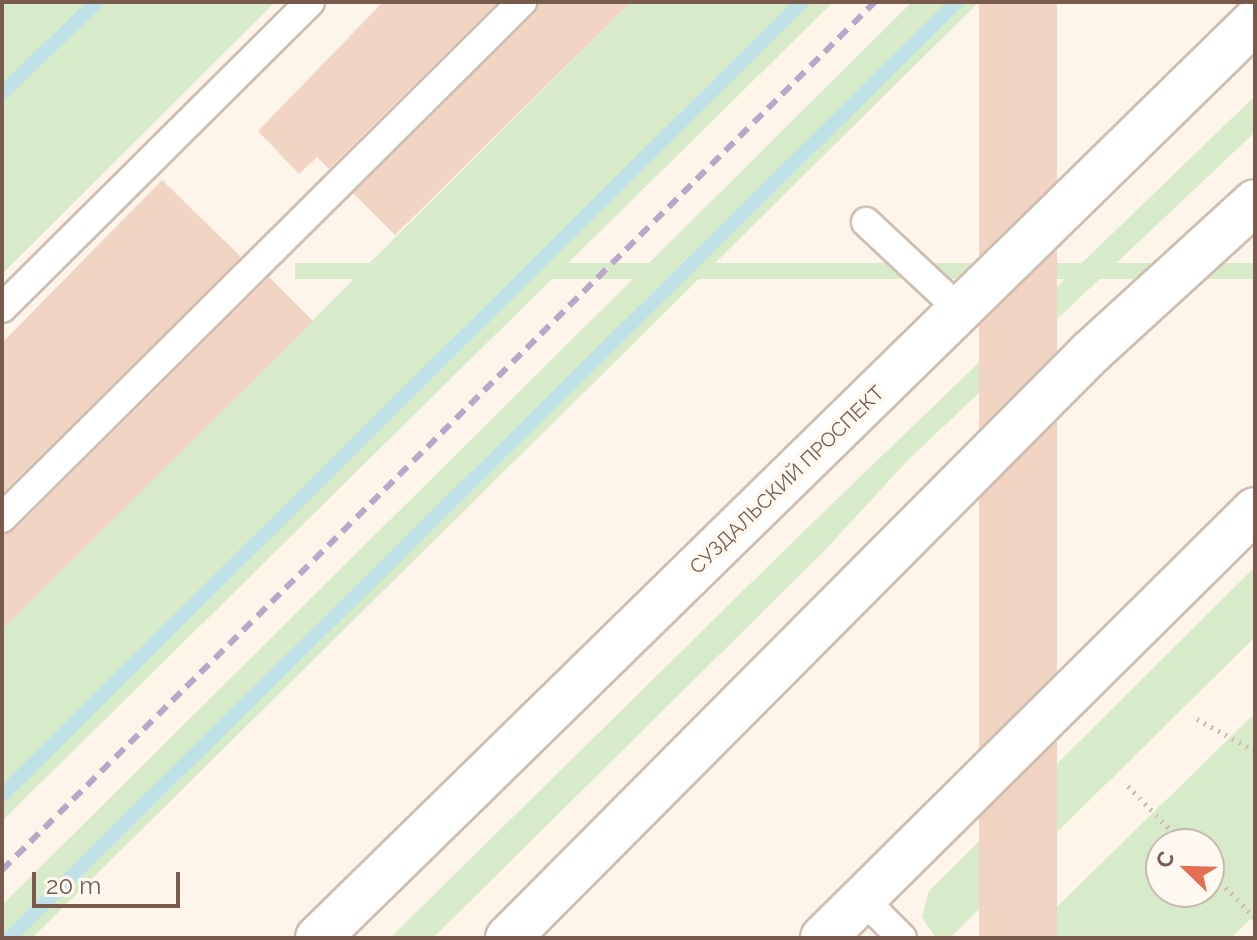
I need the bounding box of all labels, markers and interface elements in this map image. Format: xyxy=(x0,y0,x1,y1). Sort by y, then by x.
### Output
street label: СУЗДАЛЬСКИЙ ПРОСПЕКТ xyxy=(685,381,889,579)
north arrow xyxy=(1145,828,1225,908)
text: С xyxy=(1150,847,1180,871)
scale bar xyxy=(36,856,184,906)
text: 20 m xyxy=(46,871,101,900)

